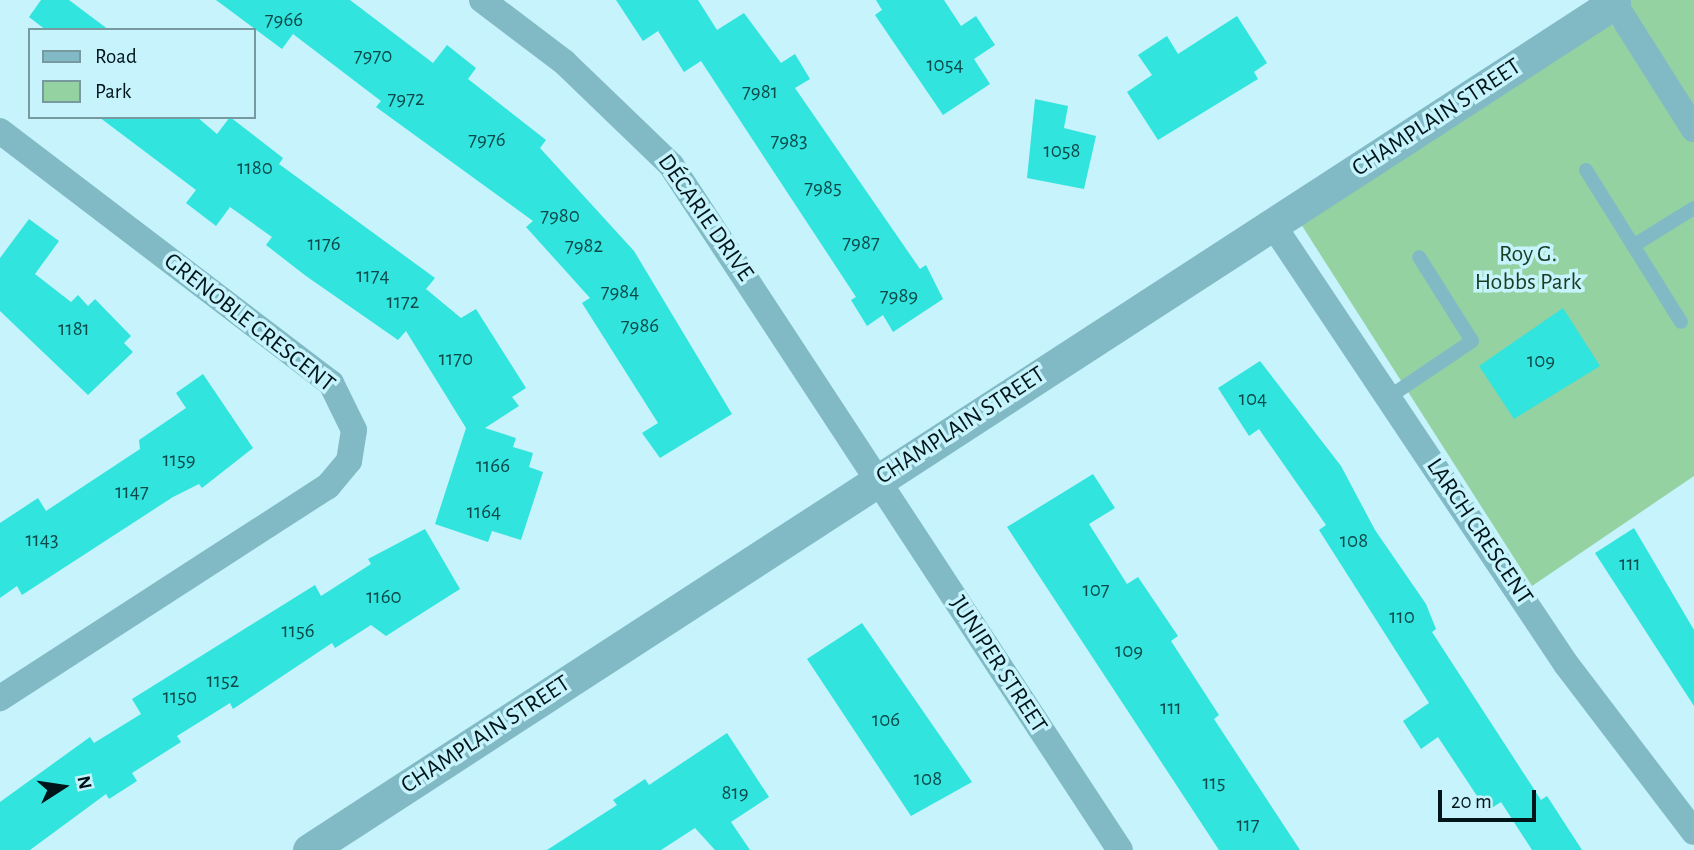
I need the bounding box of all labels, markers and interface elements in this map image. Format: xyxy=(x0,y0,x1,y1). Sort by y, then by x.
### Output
house number: 7966 xyxy=(265,7,303,33)
legend xyxy=(28,28,256,119)
house number: 7970 xyxy=(354,43,392,69)
text: Road xyxy=(95,46,137,67)
house number: 1054 xyxy=(926,52,964,78)
street label: CHAMPLAIN STREET xyxy=(1347,53,1527,183)
house number: 7981 xyxy=(742,79,778,105)
text: Park xyxy=(95,81,131,102)
house number: 7972 xyxy=(388,86,424,112)
house number: 7976 xyxy=(468,127,506,153)
house number: 7983 xyxy=(770,128,808,154)
house number: 1058 xyxy=(1043,138,1081,164)
street label: DÉCARIE DRIVE xyxy=(651,149,759,287)
house number: 1180 xyxy=(237,155,273,181)
house number: 7985 xyxy=(804,175,842,201)
house number: 7980 xyxy=(540,203,580,229)
house number: 7987 xyxy=(842,230,880,256)
house number: 1176 xyxy=(307,231,341,257)
house number: 7982 xyxy=(565,233,603,259)
park label: Roy G. Hobbs Park xyxy=(1475,241,1581,297)
street label: GRENOBLE CRESCENT xyxy=(158,247,340,399)
house number: 1174 xyxy=(356,263,390,289)
house number: 7984 xyxy=(601,279,639,305)
house number: 7989 xyxy=(880,283,918,309)
house number: 1172 xyxy=(387,289,419,315)
house number: 7986 xyxy=(621,313,659,339)
house number: 1181 xyxy=(58,316,90,342)
house number: 1170 xyxy=(439,346,473,372)
house number: 109 xyxy=(1527,348,1555,374)
street label: CHAMPLAIN STREET xyxy=(871,361,1051,491)
house number: 104 xyxy=(1239,386,1267,412)
house number: 1159 xyxy=(162,447,196,473)
house number: 1166 xyxy=(476,453,510,479)
street label: LARCH CRESCENT xyxy=(1419,453,1539,611)
house number: 1147 xyxy=(115,479,149,505)
house number: 1164 xyxy=(467,499,501,525)
house number: 1143 xyxy=(25,527,59,553)
house number: 108 xyxy=(1340,528,1368,554)
house number: 111 xyxy=(1619,551,1641,577)
house number: 107 xyxy=(1082,577,1110,603)
house number: 1160 xyxy=(366,584,402,610)
street label: JUNIPER STREET xyxy=(943,591,1053,739)
house number: 110 xyxy=(1389,604,1415,630)
house number: 1156 xyxy=(281,618,315,644)
house number: 109 xyxy=(1115,638,1143,664)
house number: 1152 xyxy=(207,668,239,694)
street label: CHAMPLAIN STREET xyxy=(396,670,576,800)
house number: 1150 xyxy=(163,684,197,710)
house number: 111 xyxy=(1160,695,1182,721)
house number: 106 xyxy=(872,707,900,733)
north arrow xyxy=(28,752,98,822)
house number: 108 xyxy=(914,766,942,792)
house number: 115 xyxy=(1202,770,1226,796)
text: N xyxy=(73,774,95,791)
scale bar xyxy=(1442,776,1540,820)
house number: 819 xyxy=(721,780,749,806)
text: 20 m xyxy=(1451,791,1492,812)
house number: 117 xyxy=(1236,812,1260,838)

